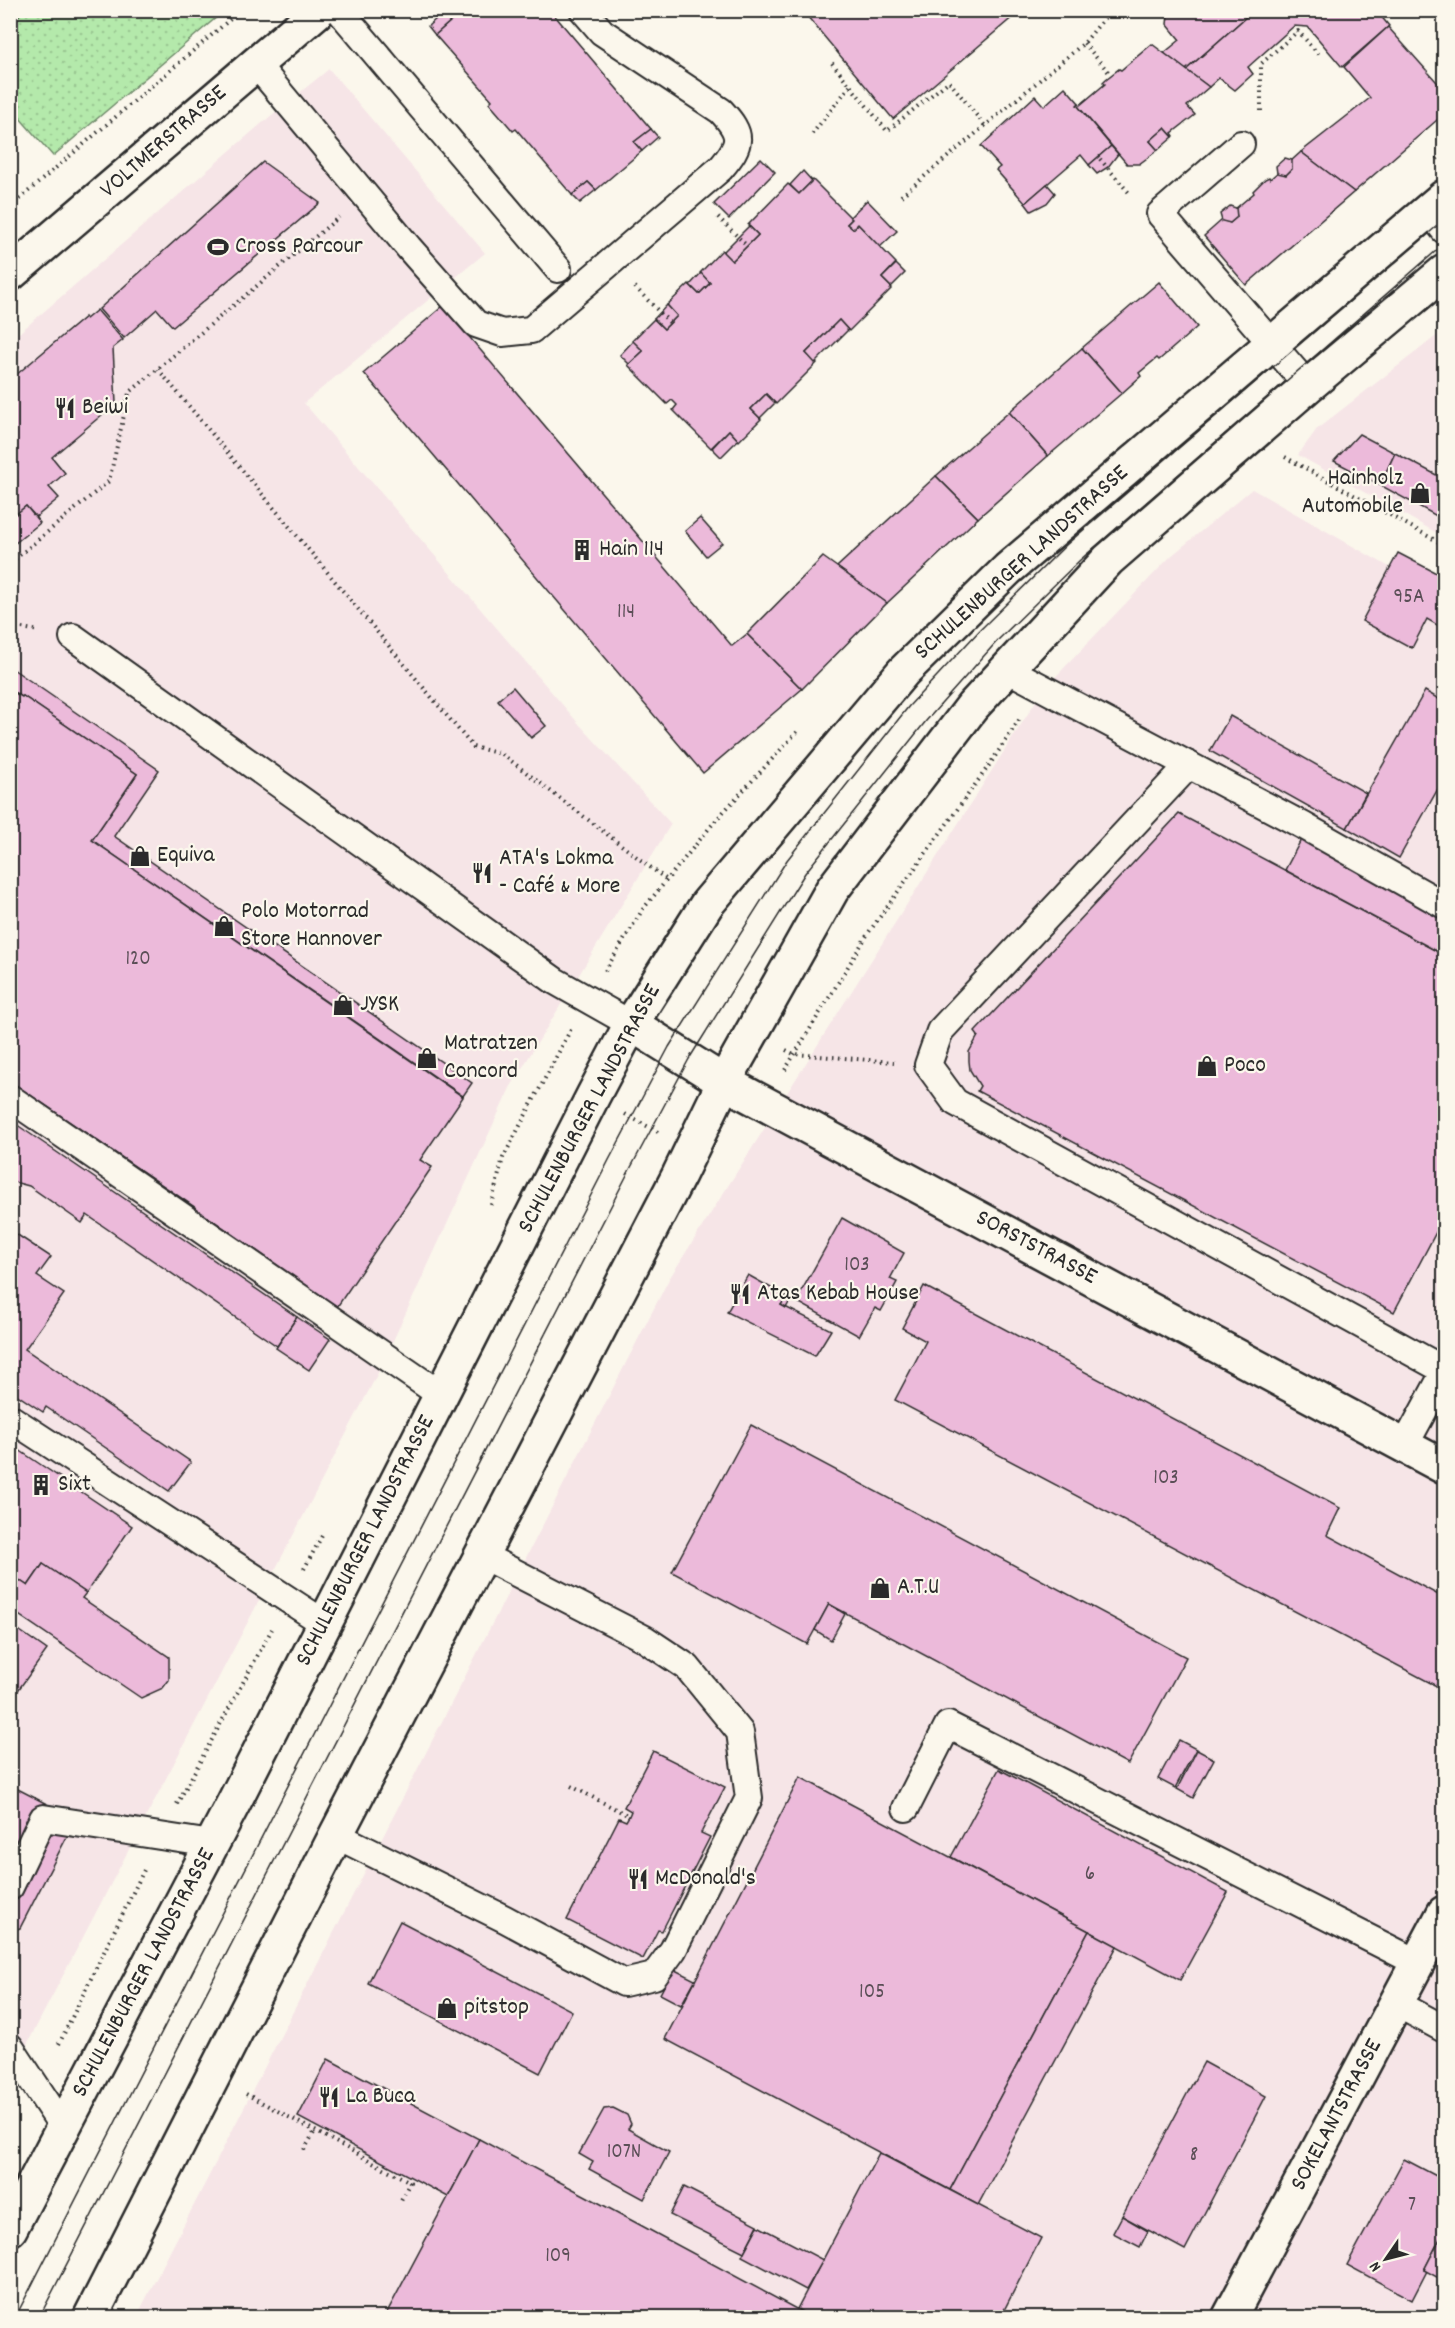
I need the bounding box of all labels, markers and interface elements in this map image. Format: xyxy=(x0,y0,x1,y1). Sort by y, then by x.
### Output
street label: VOLTMERSTRASSE xyxy=(93,77,235,207)
place label: Cross Parcour xyxy=(235,230,363,264)
sports icon: Cross Parcour xyxy=(206,235,230,259)
place label: Beiwi xyxy=(82,391,128,425)
restaurant icon: Beiwi xyxy=(53,396,77,420)
street label: SCHULENBURGER LANDSTRASSE xyxy=(907,457,1137,669)
place label: Hainholz Automobile xyxy=(1302,462,1403,524)
shop icon: Hainholz Automobile xyxy=(1408,481,1432,505)
place label: Hain 114 xyxy=(599,533,664,567)
building icon: Hain 114 xyxy=(570,538,594,562)
house number: 95A xyxy=(1394,583,1424,613)
house number: 114 xyxy=(617,598,635,628)
place label: Equiva xyxy=(157,839,215,873)
place label: ATA's Lokma - Café & More xyxy=(499,842,620,904)
shop icon: Equiva xyxy=(128,844,152,868)
restaurant icon: ATA's Lokma - Café & More xyxy=(470,861,494,885)
place label: Polo Motorrad Store Hannover xyxy=(241,895,382,957)
shop icon: Polo Motorrad Store Hannover xyxy=(212,914,236,938)
house number: 120 xyxy=(125,945,151,975)
street label: SCHULENBURGER LANDSTRASSE xyxy=(510,978,670,1240)
place label: JYSK xyxy=(360,988,399,1022)
shop icon: JYSK xyxy=(331,993,355,1017)
place label: Matratzen Concord xyxy=(444,1027,538,1089)
shop icon: Matratzen Concord xyxy=(415,1046,439,1070)
place label: Poco xyxy=(1224,1049,1266,1083)
shop icon: Poco xyxy=(1195,1054,1219,1078)
street label: SORSTSTRASSE xyxy=(969,1202,1103,1294)
house number: 103 xyxy=(844,1251,870,1281)
place label: Atas Kebab House xyxy=(757,1277,919,1311)
restaurant icon: Atas Kebab House xyxy=(728,1282,752,1306)
street label: SCHULENBURGER LANDSTRASSE xyxy=(288,1409,444,1673)
house number: 103 xyxy=(1153,1464,1179,1494)
place label: Sixt xyxy=(58,1468,91,1502)
building icon: Sixt xyxy=(29,1473,53,1497)
place label: A.T.U xyxy=(897,1571,939,1605)
shop icon: A.T.U xyxy=(868,1576,892,1600)
street label: SCHULENBURGER LANDSTRASSE xyxy=(64,1842,224,2104)
house number: 6 xyxy=(1085,1860,1095,1890)
place label: McDonald's xyxy=(655,1862,756,1896)
restaurant icon: McDonald's xyxy=(626,1867,650,1891)
house number: 105 xyxy=(859,1978,885,2008)
place label: pitstop xyxy=(464,1991,529,2025)
shop icon: pitstop xyxy=(435,1996,459,2020)
street label: SOKELANTSTRASSE xyxy=(1283,2033,1391,2197)
place label: La Buca xyxy=(346,2080,416,2114)
restaurant icon: La Buca xyxy=(317,2085,341,2109)
house number: 107N xyxy=(607,2138,641,2168)
house number: 8 xyxy=(1190,2141,1198,2171)
house number: 7 xyxy=(1408,2191,1416,2221)
north arrow xyxy=(1356,2229,1416,2289)
house number: 109 xyxy=(545,2242,571,2272)
text: N xyxy=(1364,2256,1387,2276)

